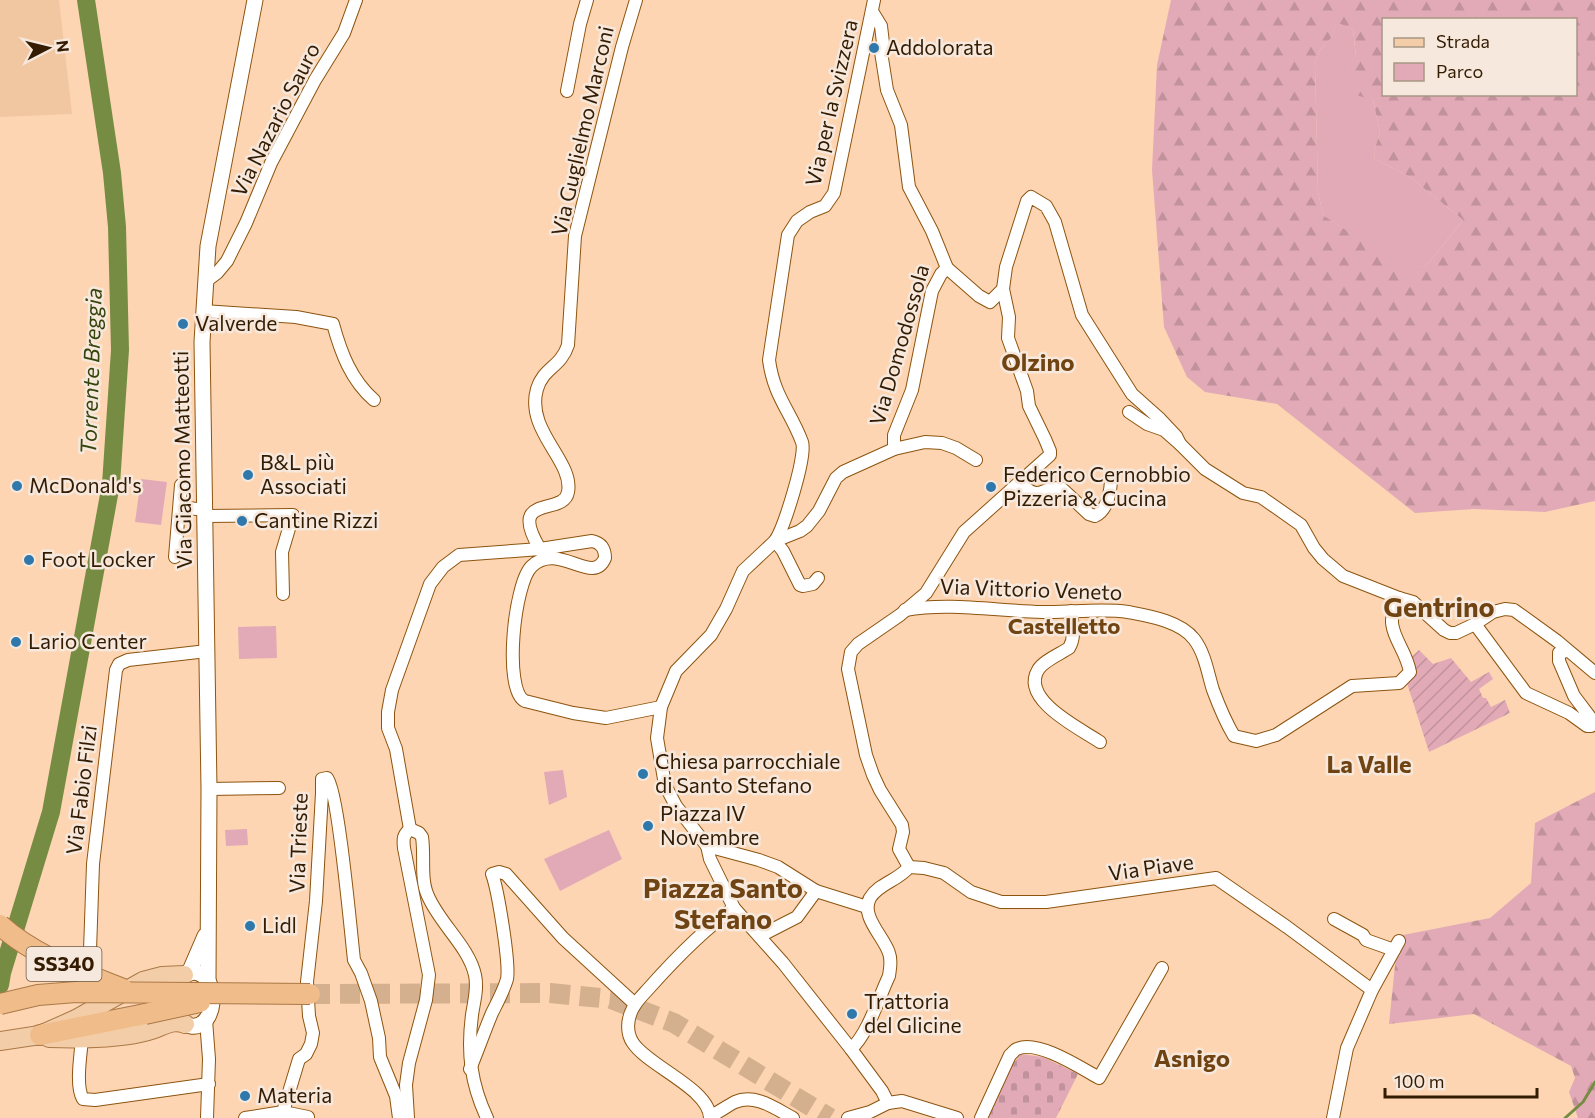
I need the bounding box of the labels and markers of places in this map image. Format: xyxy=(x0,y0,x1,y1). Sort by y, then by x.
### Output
place label: Addolorata xyxy=(886,34,993,59)
marker: Addolorata xyxy=(867,41,881,55)
place label: Valverde xyxy=(195,310,277,335)
marker: Valverde xyxy=(176,317,190,331)
place label: B&L più Associati xyxy=(260,449,347,498)
place label: Federico Cernobbio Pizzeria & Cucina xyxy=(1003,461,1191,510)
marker: B&L più Associati xyxy=(241,468,255,482)
place label: McDonald's xyxy=(29,472,142,497)
marker: McDonald's xyxy=(10,479,24,493)
marker: Federico Cernobbio Pizzeria & Cucina xyxy=(984,480,998,494)
place label: Cantine Rizzi xyxy=(254,507,378,532)
marker: Cantine Rizzi xyxy=(235,514,249,528)
place label: Foot Locker xyxy=(41,546,156,571)
marker: Foot Locker xyxy=(22,553,36,567)
place label: Lario Center xyxy=(28,628,147,653)
marker: Lario Center xyxy=(9,635,23,649)
place label: Chiesa parrocchiale di Santo Stefano xyxy=(655,748,840,797)
marker: Chiesa parrocchiale di Santo Stefano xyxy=(636,767,650,781)
place label: Piazza IV Novembre xyxy=(660,800,759,849)
marker: Piazza IV Novembre xyxy=(641,819,655,833)
place label: Lidl xyxy=(262,912,297,937)
marker: Lidl xyxy=(243,919,257,933)
place label: Trattoria del Glicine xyxy=(864,988,962,1037)
marker: Trattoria del Glicine xyxy=(845,1007,859,1021)
place label: Materia xyxy=(257,1082,332,1107)
marker: Materia xyxy=(238,1089,252,1103)

